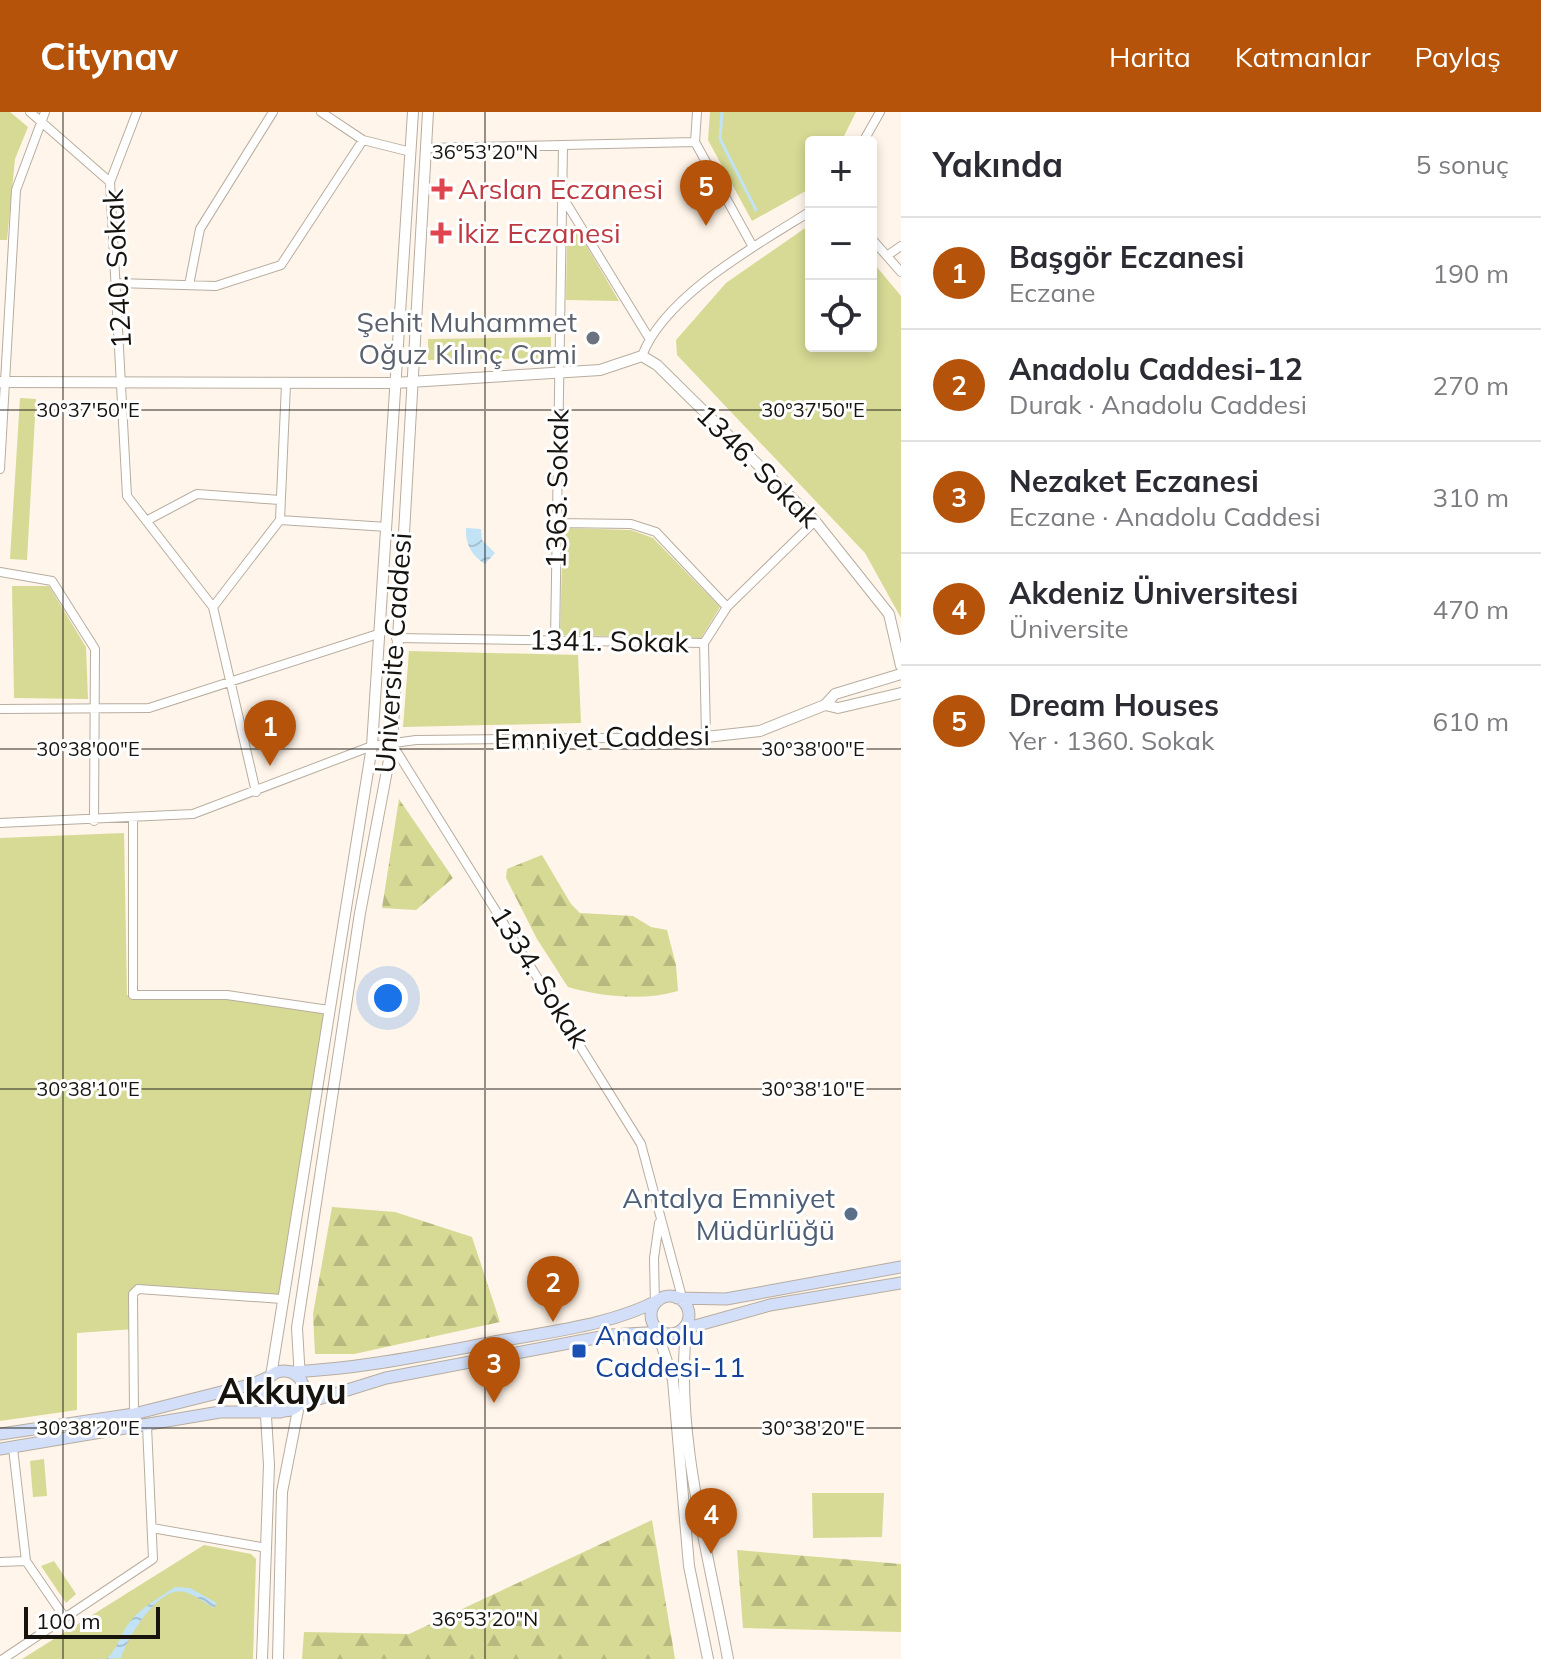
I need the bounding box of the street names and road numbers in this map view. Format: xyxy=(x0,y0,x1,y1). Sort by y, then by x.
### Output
street label: 1240. Sokak xyxy=(95,188,138,350)
street label: 1346. Sokak xyxy=(689,397,828,535)
street label: 1363. Sokak xyxy=(538,408,575,569)
street label: Universite Caddesi xyxy=(367,532,418,774)
street label: 1341. Sokak xyxy=(529,622,690,659)
street label: Emniyet Caddesi xyxy=(494,717,710,756)
street label: 1334. Sokak xyxy=(483,900,598,1054)

